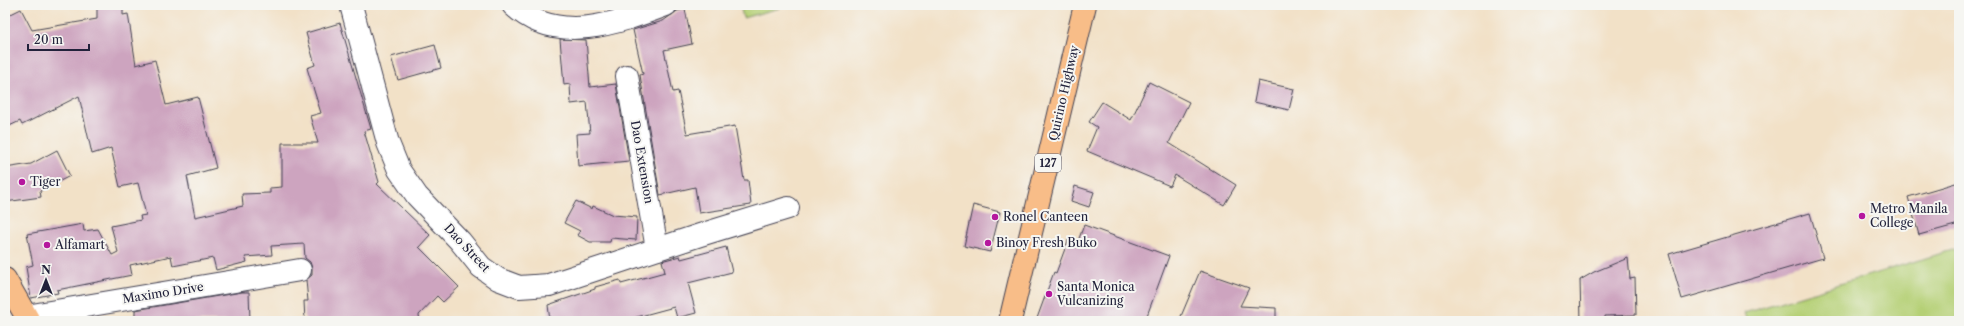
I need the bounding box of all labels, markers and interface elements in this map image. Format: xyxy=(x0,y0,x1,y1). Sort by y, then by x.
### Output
scale bar xyxy=(28,26,89,52)
text: 20 m xyxy=(34,32,63,47)
street label: Quirino Highway xyxy=(1045,43,1082,142)
street label: Dao Extension xyxy=(628,119,657,205)
road number: 127 xyxy=(1035,154,1061,172)
place label: Tiger xyxy=(30,174,61,189)
marker: Tiger xyxy=(17,177,27,187)
place label: Metro Manila College xyxy=(1870,201,1948,230)
place label: Ronel Canteen xyxy=(1003,209,1089,224)
marker: Metro Manila College xyxy=(1857,211,1867,221)
marker: Ronel Canteen xyxy=(990,212,1000,222)
street label: Dao Street xyxy=(441,220,494,275)
place label: Binoy Fresh Buko xyxy=(996,235,1097,250)
place label: Alfamart xyxy=(54,237,106,252)
marker: Binoy Fresh Buko xyxy=(983,238,993,248)
marker: Alfamart xyxy=(42,240,52,250)
north arrow xyxy=(26,260,66,300)
text: N xyxy=(41,263,51,277)
street label: Maximo Drive xyxy=(121,279,205,306)
place label: Santa Monica Vulcanizing xyxy=(1056,279,1135,308)
marker: Santa Monica Vulcanizing xyxy=(1044,289,1054,299)

